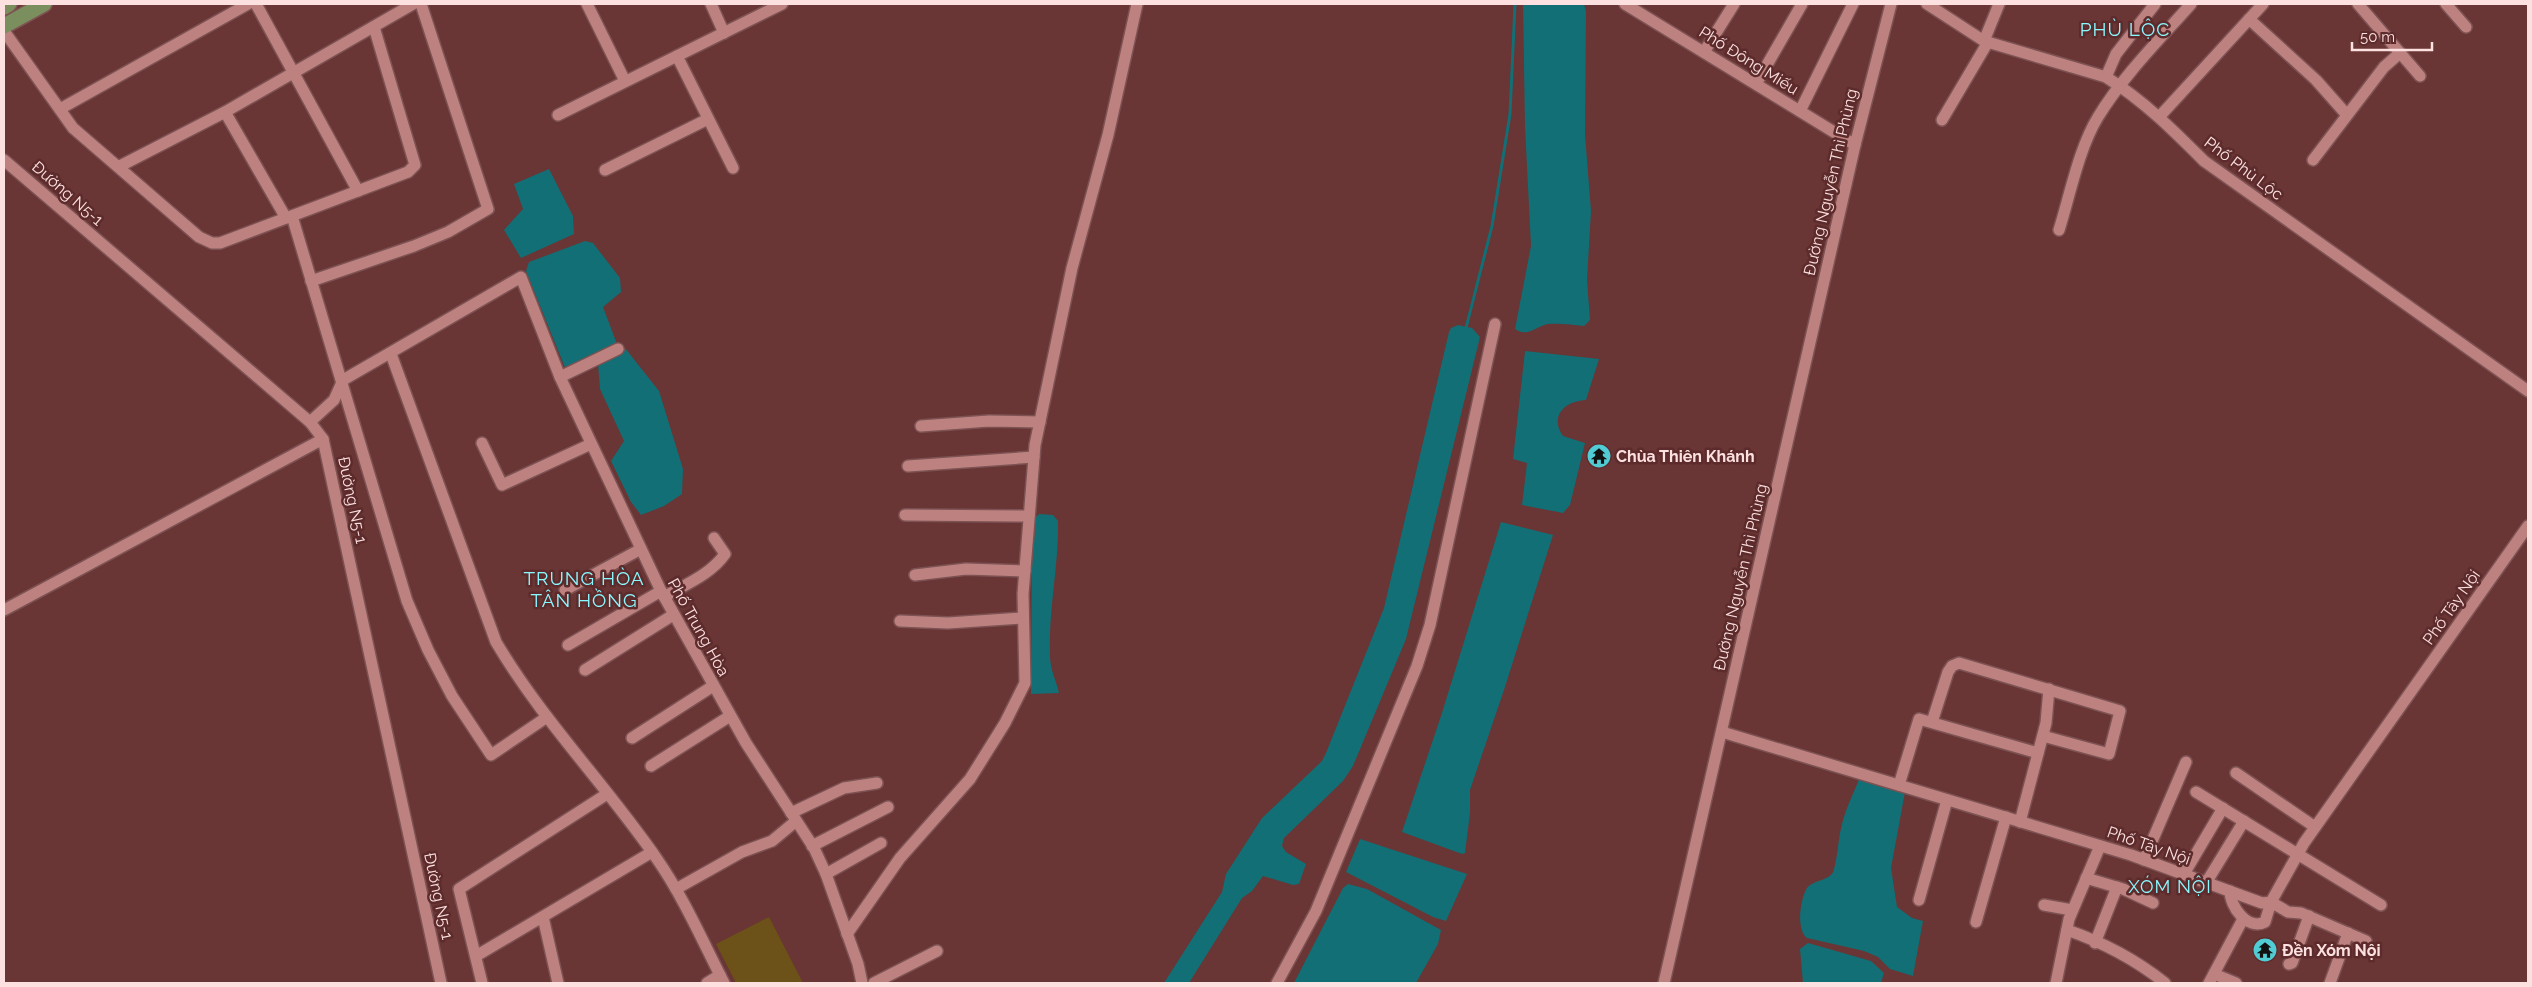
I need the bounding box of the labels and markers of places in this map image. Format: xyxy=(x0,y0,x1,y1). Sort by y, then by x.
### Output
temple icon: Chùa Thiên Khánh xyxy=(1586,443,1612,469)
place label: Chùa Thiên Khánh xyxy=(1616,447,1755,466)
temple icon: Đền Xóm Nội xyxy=(2252,937,2278,963)
place label: Đền Xóm Nội xyxy=(2282,941,2381,960)

